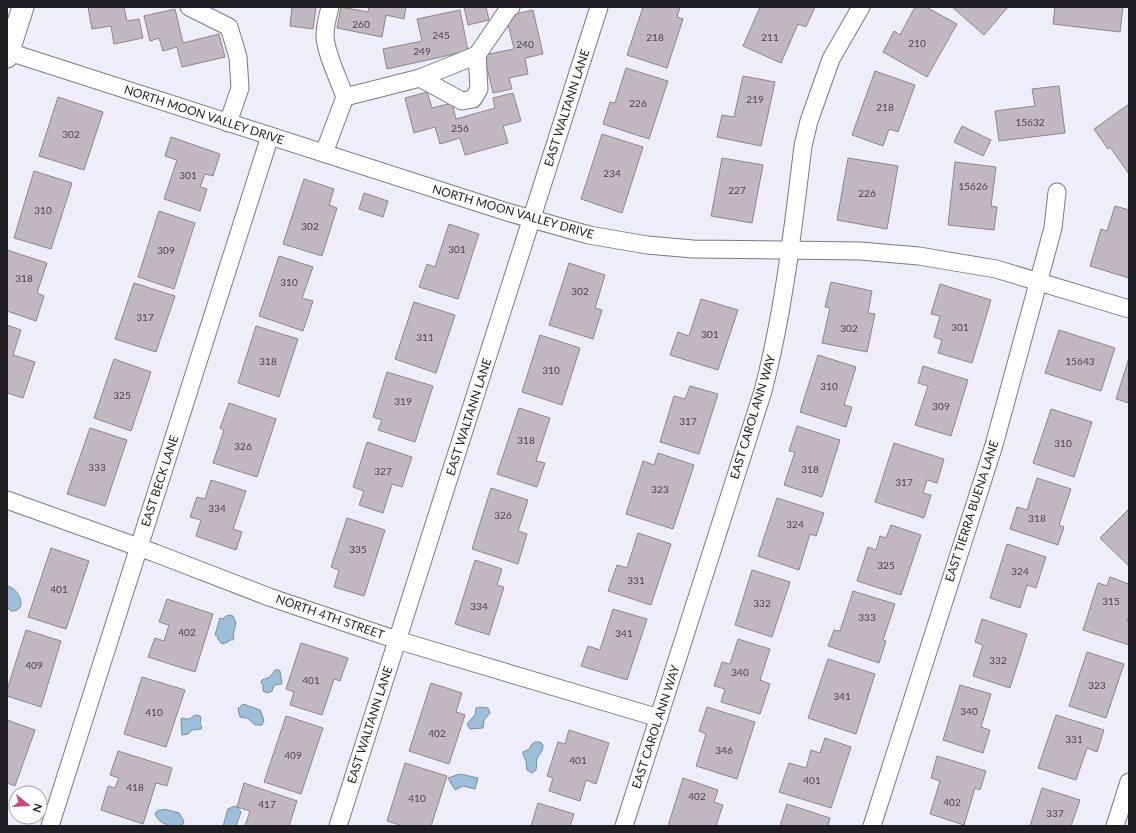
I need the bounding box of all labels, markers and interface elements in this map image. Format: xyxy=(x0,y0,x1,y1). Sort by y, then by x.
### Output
house number: 260 xyxy=(352,18,370,30)
house number: 245 xyxy=(432,29,450,41)
house number: 218 xyxy=(646,31,664,43)
house number: 211 xyxy=(761,31,779,43)
house number: 210 xyxy=(908,37,926,49)
house number: 240 xyxy=(516,38,534,50)
house number: 249 xyxy=(413,45,431,57)
street label: EAST WALTANN LANE xyxy=(540,47,593,168)
street label: NORTH MOON VALLEY DRIVE xyxy=(122,82,286,148)
house number: 219 xyxy=(746,93,764,105)
house number: 226 xyxy=(629,97,647,109)
house number: 218 xyxy=(876,101,894,113)
house number: 15632 xyxy=(1015,116,1045,128)
house number: 256 xyxy=(451,122,469,134)
house number: 302 xyxy=(62,128,80,140)
house number: 234 xyxy=(603,167,621,179)
house number: 301 xyxy=(179,169,197,181)
house number: 15626 xyxy=(958,180,988,192)
street label: NORTH MOON VALLEY DRIVE xyxy=(431,181,596,242)
house number: 227 xyxy=(728,184,746,196)
house number: 226 xyxy=(858,187,876,199)
house number: 310 xyxy=(34,204,52,216)
house number: 302 xyxy=(301,220,319,232)
house number: 301 xyxy=(448,243,466,255)
house number: 309 xyxy=(157,244,175,256)
house number: 318 xyxy=(15,272,33,284)
house number: 310 xyxy=(280,276,298,288)
house number: 302 xyxy=(571,285,589,297)
house number: 317 xyxy=(136,311,154,323)
house number: 301 xyxy=(951,321,969,333)
house number: 302 xyxy=(840,322,858,334)
house number: 301 xyxy=(701,328,719,340)
house number: 311 xyxy=(416,331,434,343)
street label: EAST CAROL ANN WAY xyxy=(726,352,779,481)
house number: 318 xyxy=(259,355,277,367)
house number: 15643 xyxy=(1065,355,1095,367)
street label: EAST WALTANN LANE xyxy=(442,356,495,477)
house number: 310 xyxy=(542,364,560,376)
house number: 310 xyxy=(820,380,838,392)
house number: 325 xyxy=(113,389,131,401)
house number: 319 xyxy=(394,395,412,407)
house number: 309 xyxy=(932,400,950,412)
house number: 317 xyxy=(679,415,697,427)
street label: EAST BECK LANE xyxy=(138,433,181,528)
house number: 318 xyxy=(517,434,535,446)
house number: 310 xyxy=(1054,437,1072,449)
street label: EAST TIERRA BUENA LANE xyxy=(942,438,1002,584)
house number: 326 xyxy=(234,440,252,452)
house number: 333 xyxy=(88,461,106,473)
house number: 318 xyxy=(801,463,819,475)
house number: 327 xyxy=(374,465,392,477)
house number: 317 xyxy=(895,476,913,488)
house number: 323 xyxy=(651,483,669,495)
house number: 334 xyxy=(208,502,226,514)
house number: 326 xyxy=(494,509,512,521)
house number: 318 xyxy=(1028,512,1046,524)
house number: 324 xyxy=(786,518,804,530)
house number: 335 xyxy=(349,543,367,555)
house number: 325 xyxy=(877,559,895,571)
house number: 324 xyxy=(1011,565,1029,577)
house number: 331 xyxy=(627,574,645,586)
house number: 401 xyxy=(50,583,68,595)
street label: NORTH 4TH STREET xyxy=(274,591,386,642)
house number: 315 xyxy=(1102,595,1120,607)
house number: 332 xyxy=(753,597,771,609)
house number: 334 xyxy=(470,600,488,612)
house number: 333 xyxy=(858,611,876,623)
house number: 402 xyxy=(178,626,196,638)
house number: 341 xyxy=(615,627,633,639)
house number: 332 xyxy=(989,654,1007,666)
house number: 409 xyxy=(25,659,43,671)
street label: EAST CAROL ANN WAY xyxy=(628,663,683,791)
street label: EAST WALTANN LANE xyxy=(343,664,396,785)
house number: 340 xyxy=(731,666,749,678)
house number: 401 xyxy=(302,674,320,686)
house number: 323 xyxy=(1088,679,1106,691)
house number: 341 xyxy=(833,690,851,702)
house number: 340 xyxy=(960,705,978,717)
house number: 410 xyxy=(145,706,163,718)
house number: 402 xyxy=(428,727,446,739)
house number: 331 xyxy=(1065,733,1083,745)
house number: 346 xyxy=(715,744,733,756)
house number: 409 xyxy=(284,749,302,761)
house number: 401 xyxy=(569,754,587,766)
house number: 401 xyxy=(803,774,821,786)
house number: 418 xyxy=(126,781,144,793)
north arrow xyxy=(8,785,48,825)
house number: 402 xyxy=(688,790,706,802)
house number: 410 xyxy=(408,792,426,804)
house number: 402 xyxy=(943,796,961,808)
house number: 417 xyxy=(258,798,276,810)
text: N xyxy=(30,802,45,814)
house number: 337 xyxy=(1046,807,1064,819)

